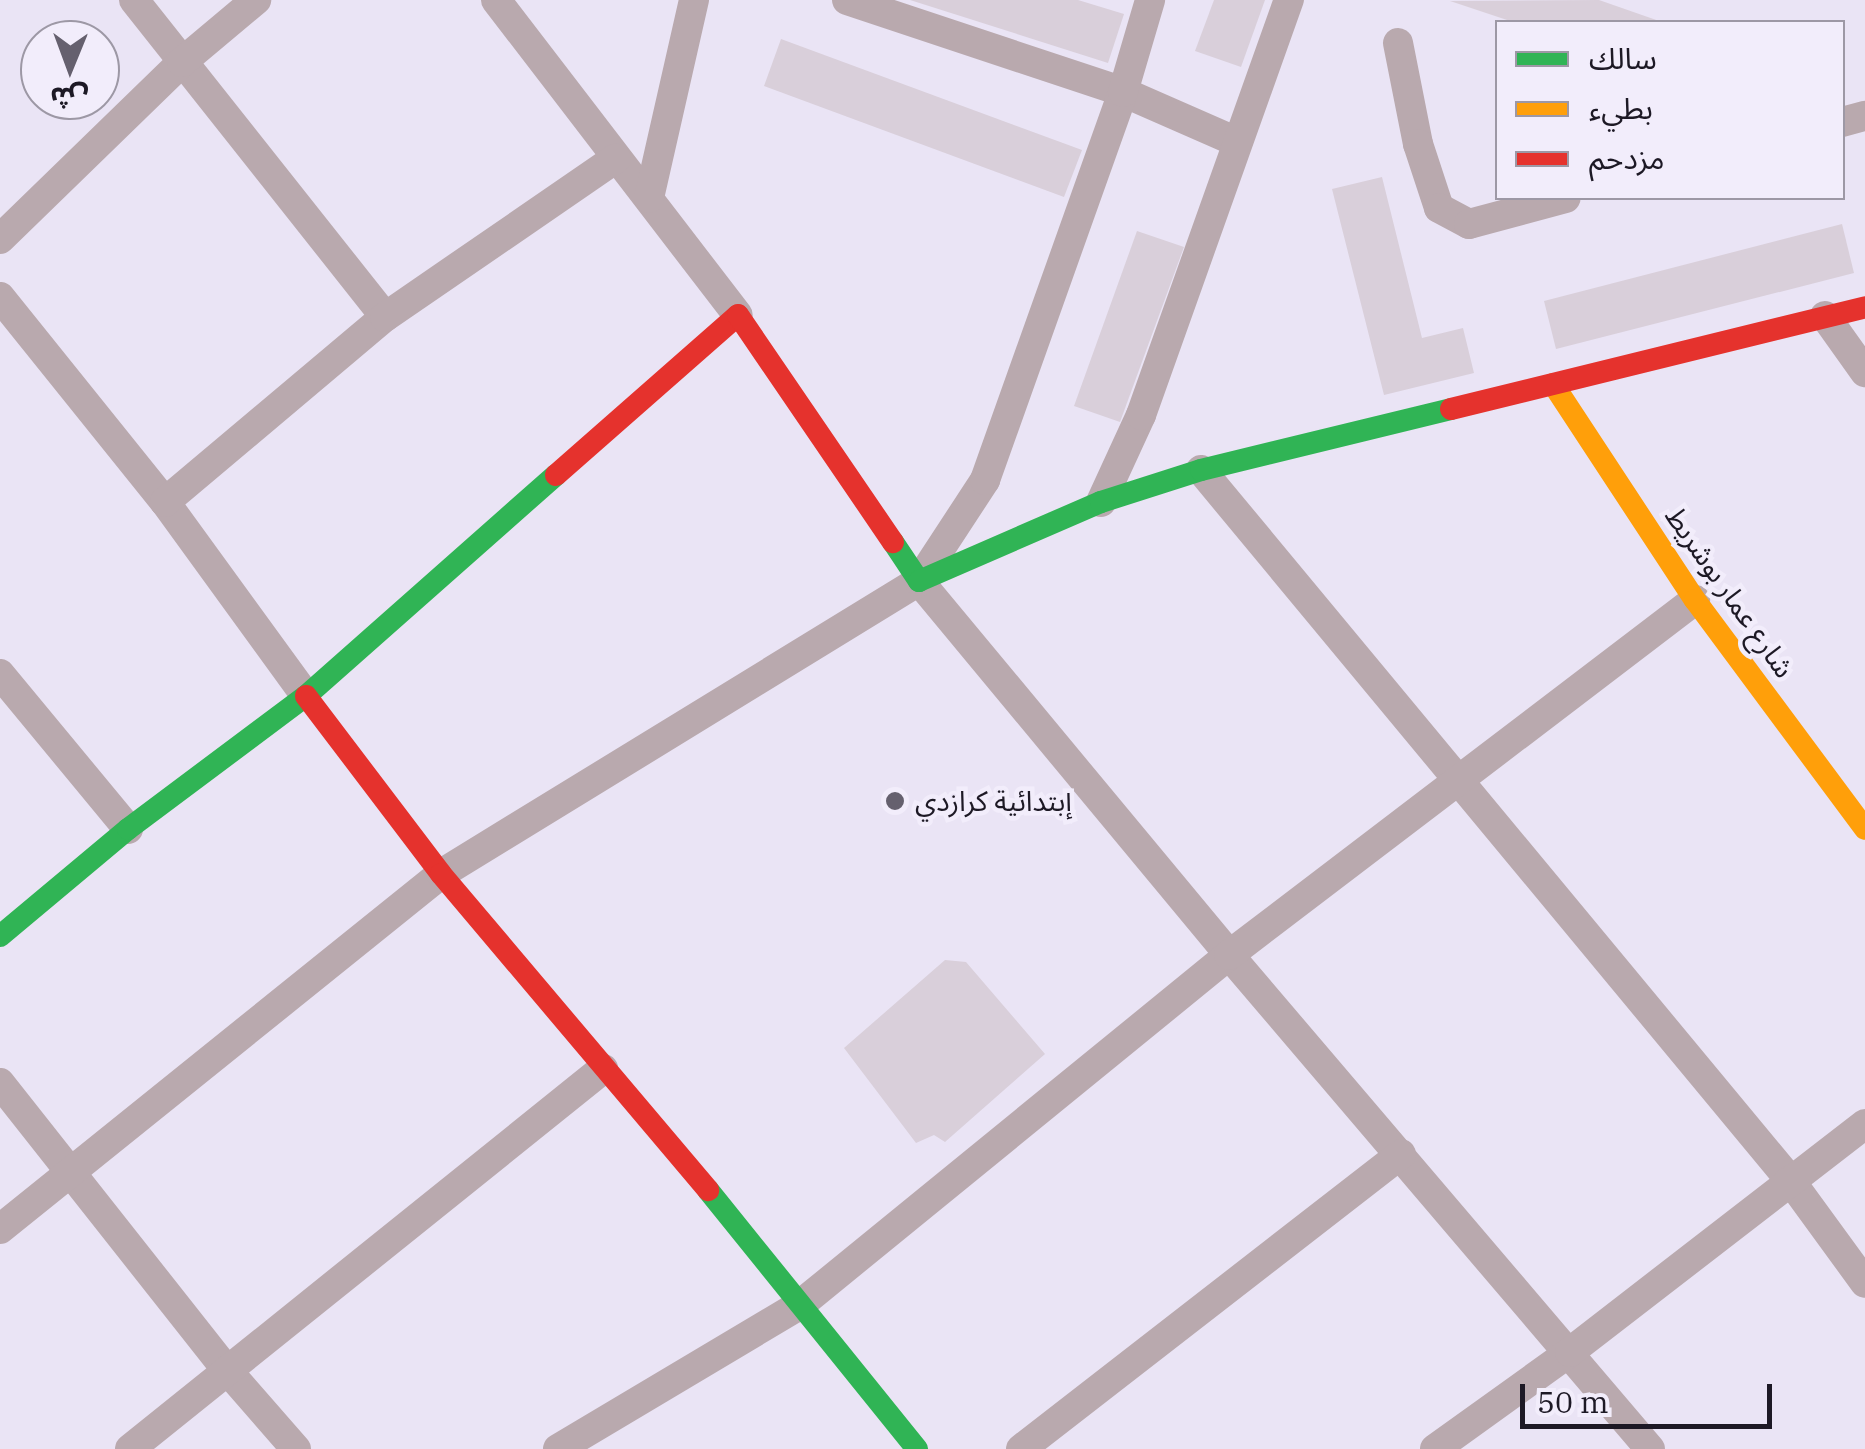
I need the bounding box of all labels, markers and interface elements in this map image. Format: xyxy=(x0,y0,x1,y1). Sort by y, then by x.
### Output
north arrow xyxy=(20,20,120,120)
legend xyxy=(1495,20,1845,200)
text: سالك xyxy=(1589,38,1657,77)
text: ش xyxy=(50,80,89,117)
text: بطيء xyxy=(1589,88,1653,127)
text: مزدحم xyxy=(1589,138,1665,177)
street label: شارع عمار بوشريط xyxy=(1659,500,1801,684)
place label: إبتدائية كرازدي xyxy=(915,784,1072,818)
marker: إبتدائية كرازدي xyxy=(884,790,906,812)
scale bar xyxy=(1525,1364,1778,1426)
text: 50 m xyxy=(1537,1382,1609,1421)

